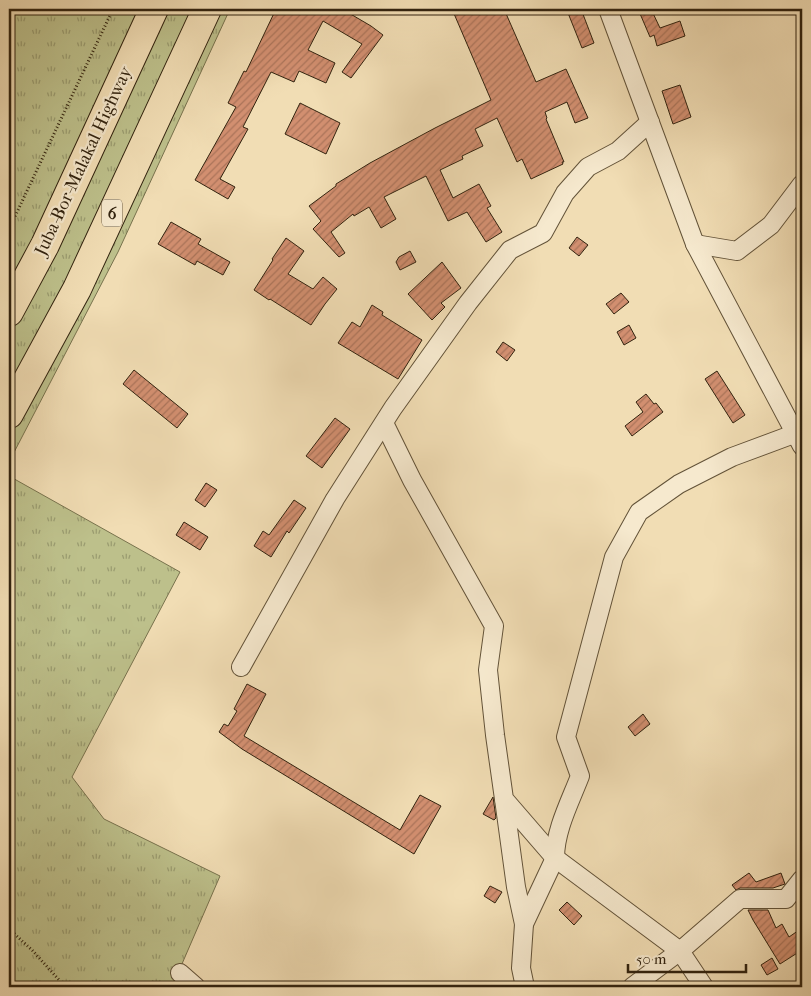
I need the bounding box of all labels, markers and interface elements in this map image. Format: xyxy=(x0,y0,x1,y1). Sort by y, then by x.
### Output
street label: Juba-Bor-Malakal Highway xyxy=(30,62,137,261)
road number: 6 xyxy=(102,200,122,227)
scale bar xyxy=(628,941,746,973)
text: 50 m xyxy=(636,950,667,968)

